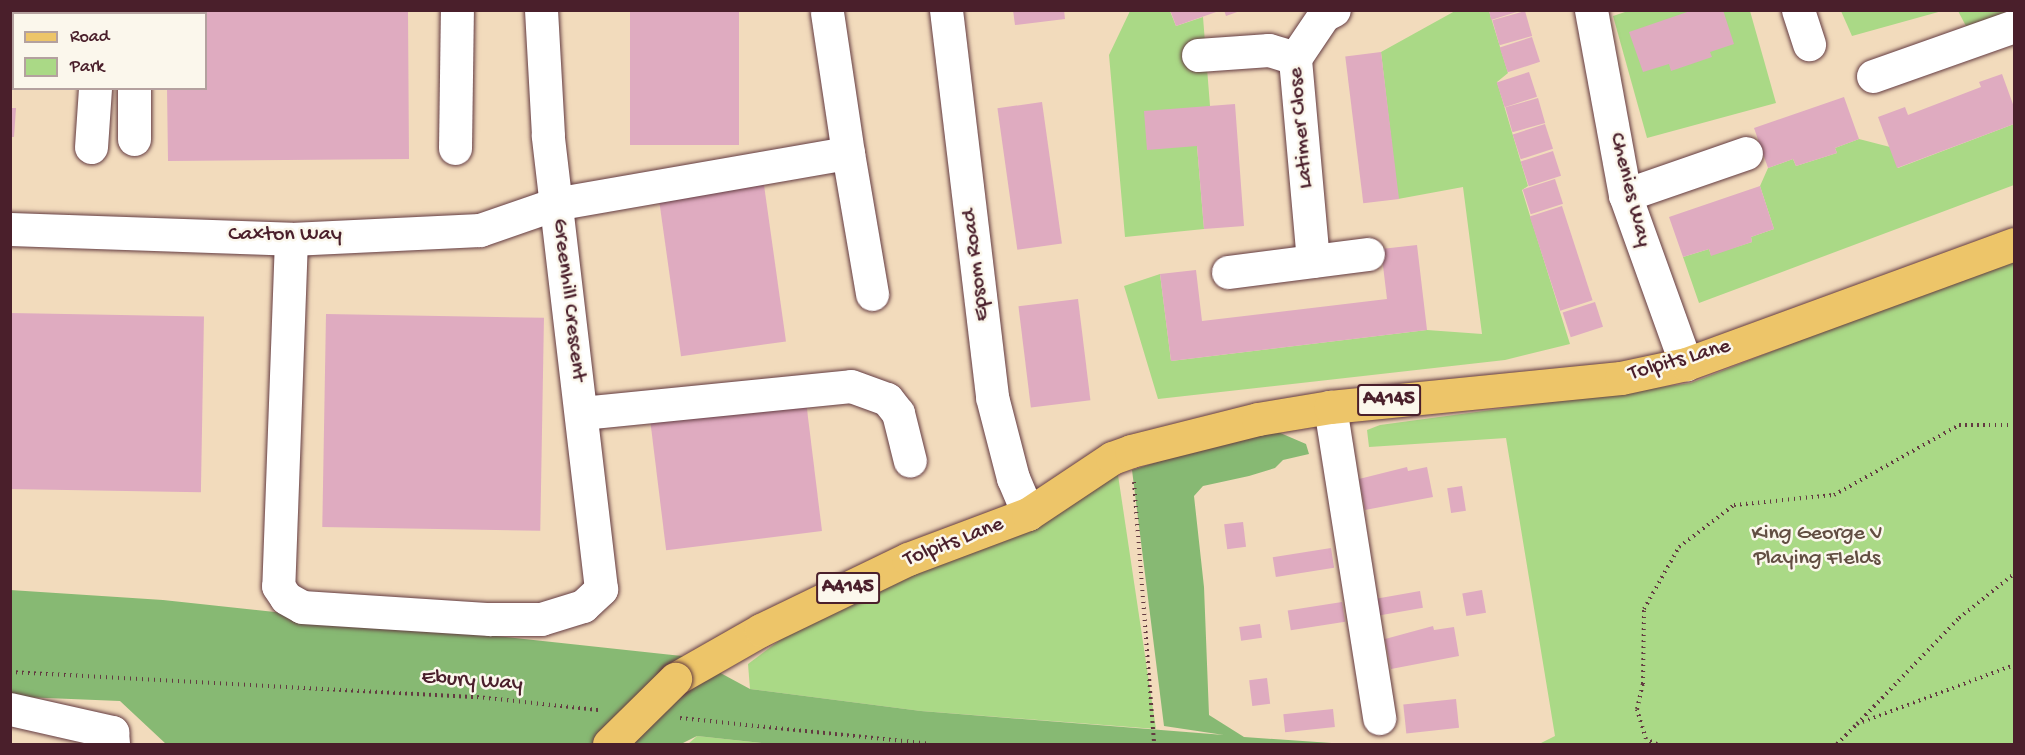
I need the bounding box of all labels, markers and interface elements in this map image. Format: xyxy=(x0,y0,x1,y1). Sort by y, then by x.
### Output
legend xyxy=(12,12,207,90)
text: Road xyxy=(70,27,109,48)
text: Park xyxy=(70,57,104,78)
street label: Latimer Close xyxy=(1284,66,1320,190)
street label: Chenies Way xyxy=(1602,130,1656,250)
street label: Epsom Road xyxy=(957,207,997,323)
street label: Greenhill Crescent xyxy=(545,217,591,383)
street label: Caxton Way xyxy=(228,223,342,249)
street label: Tolpits Lane xyxy=(1626,334,1734,388)
road number: A4145 xyxy=(1356,382,1422,418)
street label: Tolpits Lane xyxy=(900,512,1008,574)
park label: King George V Playing FIelds xyxy=(1752,521,1882,572)
road number: A4145 xyxy=(815,570,881,606)
street label: Ebury Way xyxy=(421,665,523,699)

